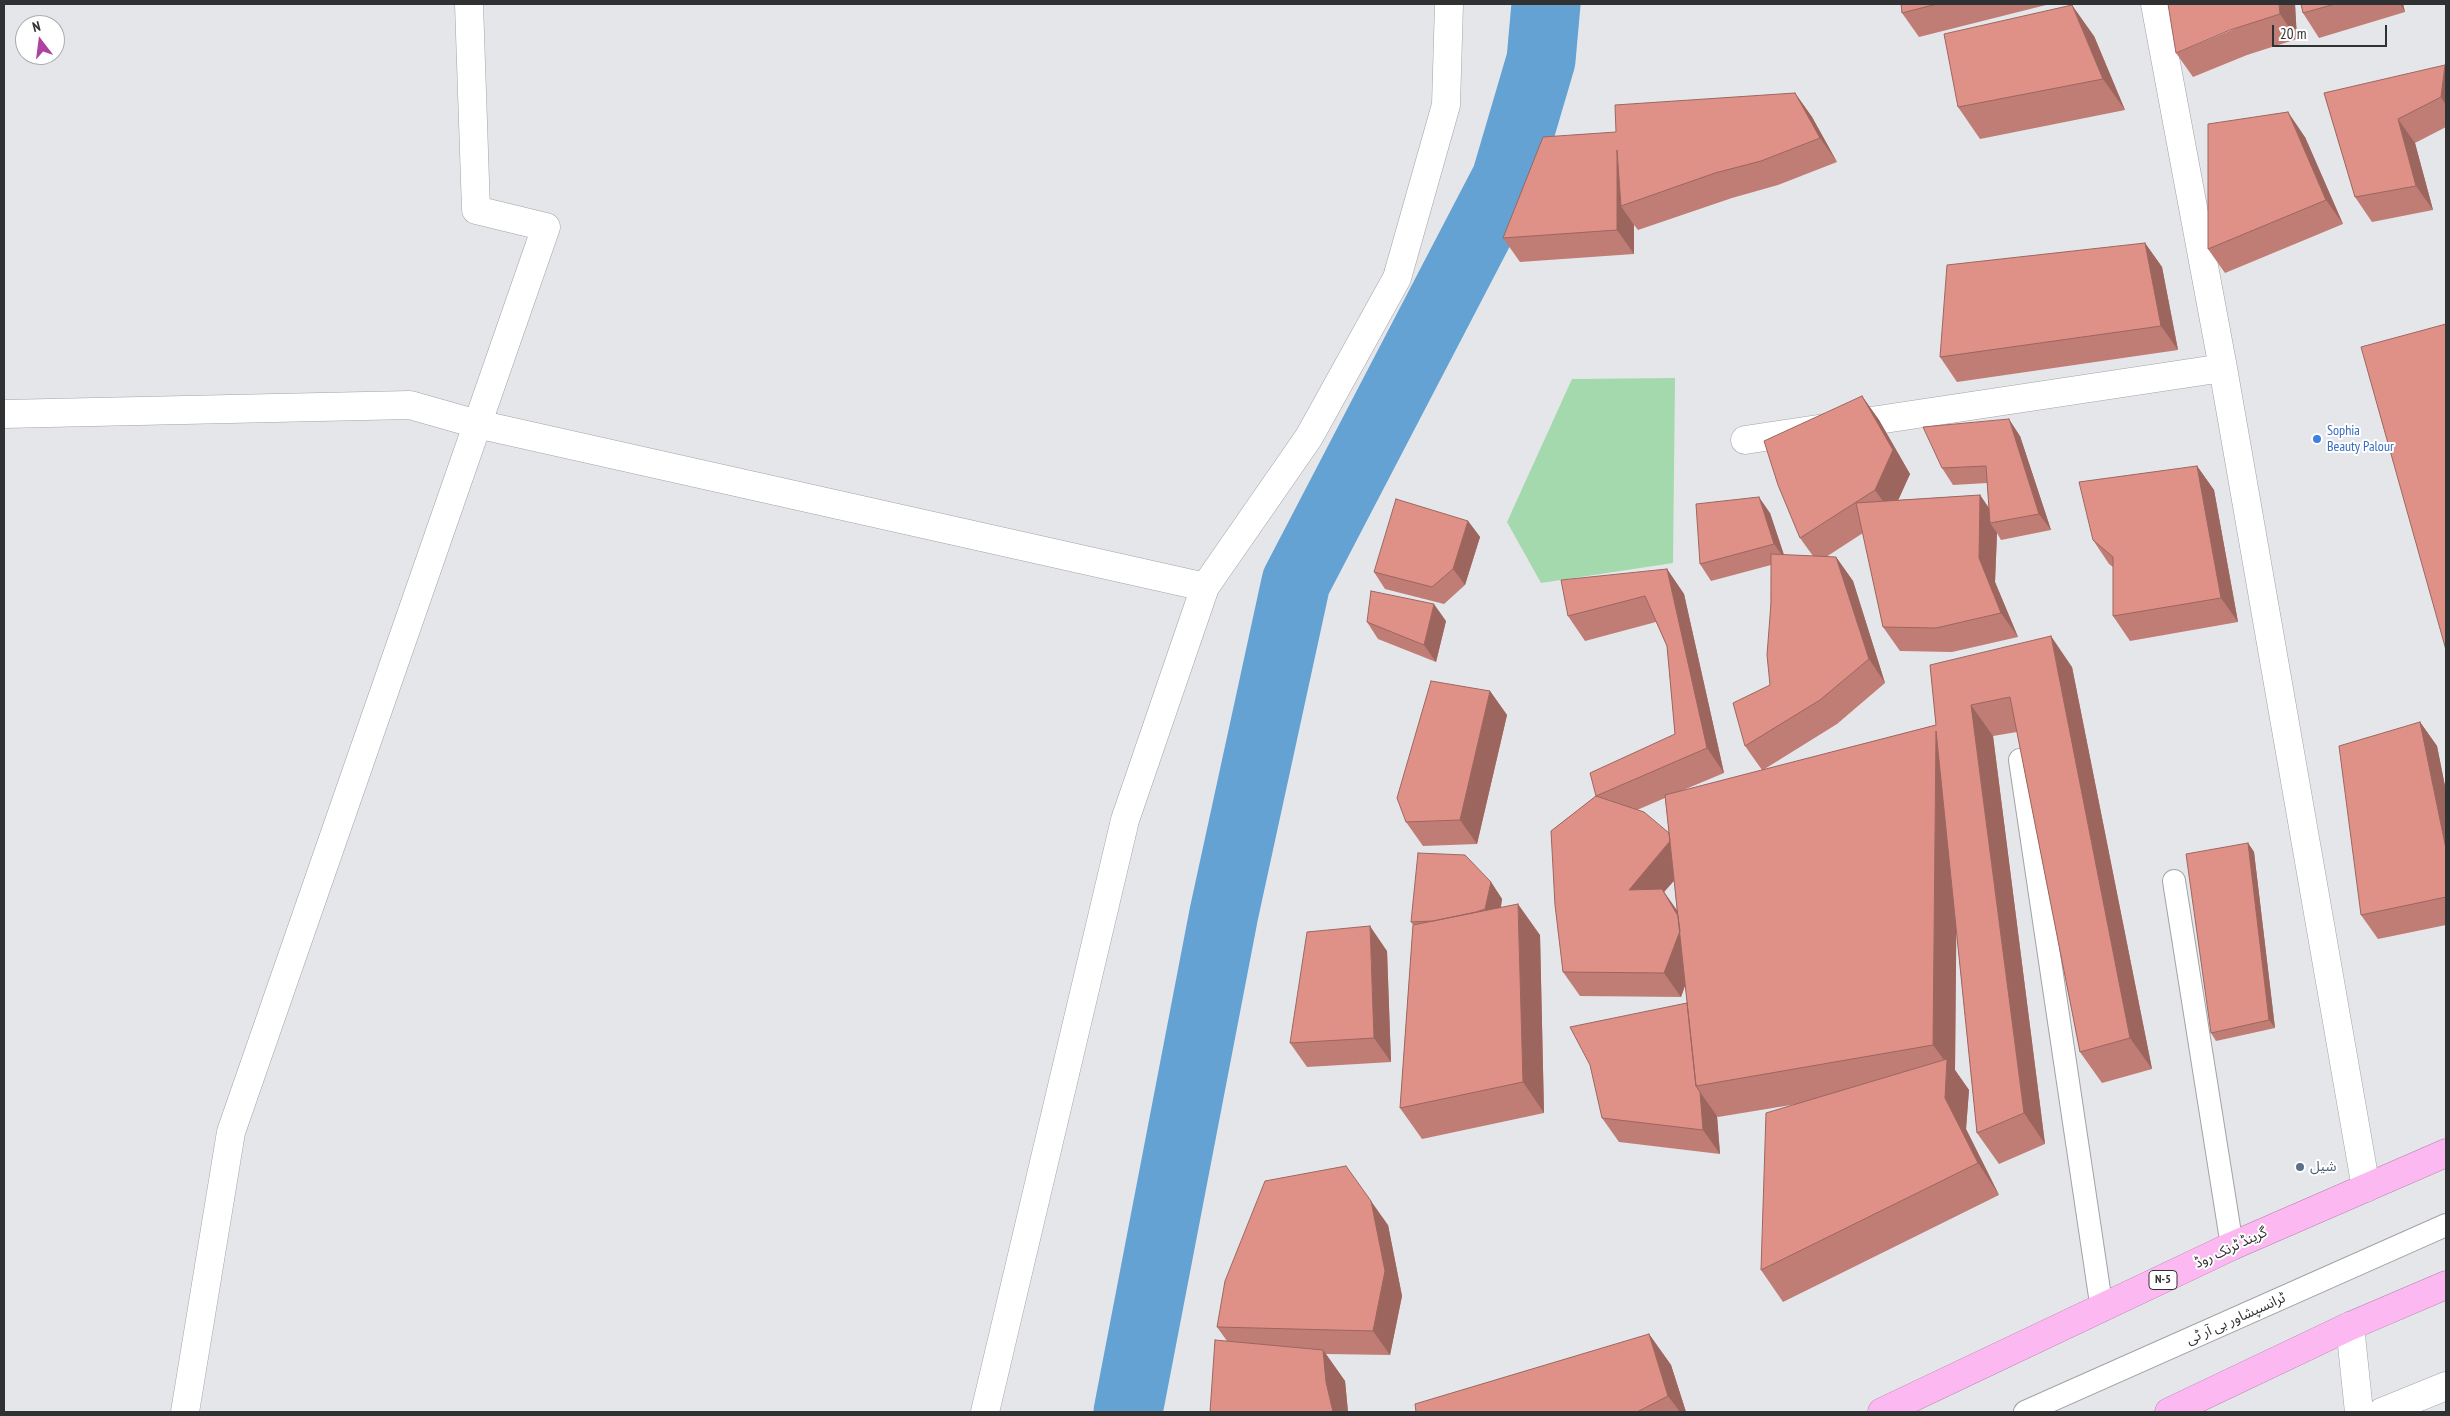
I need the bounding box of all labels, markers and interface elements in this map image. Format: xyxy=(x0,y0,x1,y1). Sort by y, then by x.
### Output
north arrow xyxy=(15,15,65,65)
scale bar xyxy=(2275,15,2390,47)
text: N xyxy=(30,17,42,36)
text: 20 m xyxy=(2280,24,2306,43)
place label: Sophia Beauty Palour xyxy=(2327,423,2394,456)
marker: Sophia Beauty Palour xyxy=(2311,433,2323,445)
place label: شیل xyxy=(2310,1159,2336,1175)
marker: شیل xyxy=(2294,1161,2306,1173)
street label: گرینڈ ٹرنک روڈ xyxy=(2192,1224,2270,1272)
road number: N-5 xyxy=(2149,1270,2177,1290)
street label: ٹرانسپشاور بی آر ٹی xyxy=(2184,1290,2288,1348)

